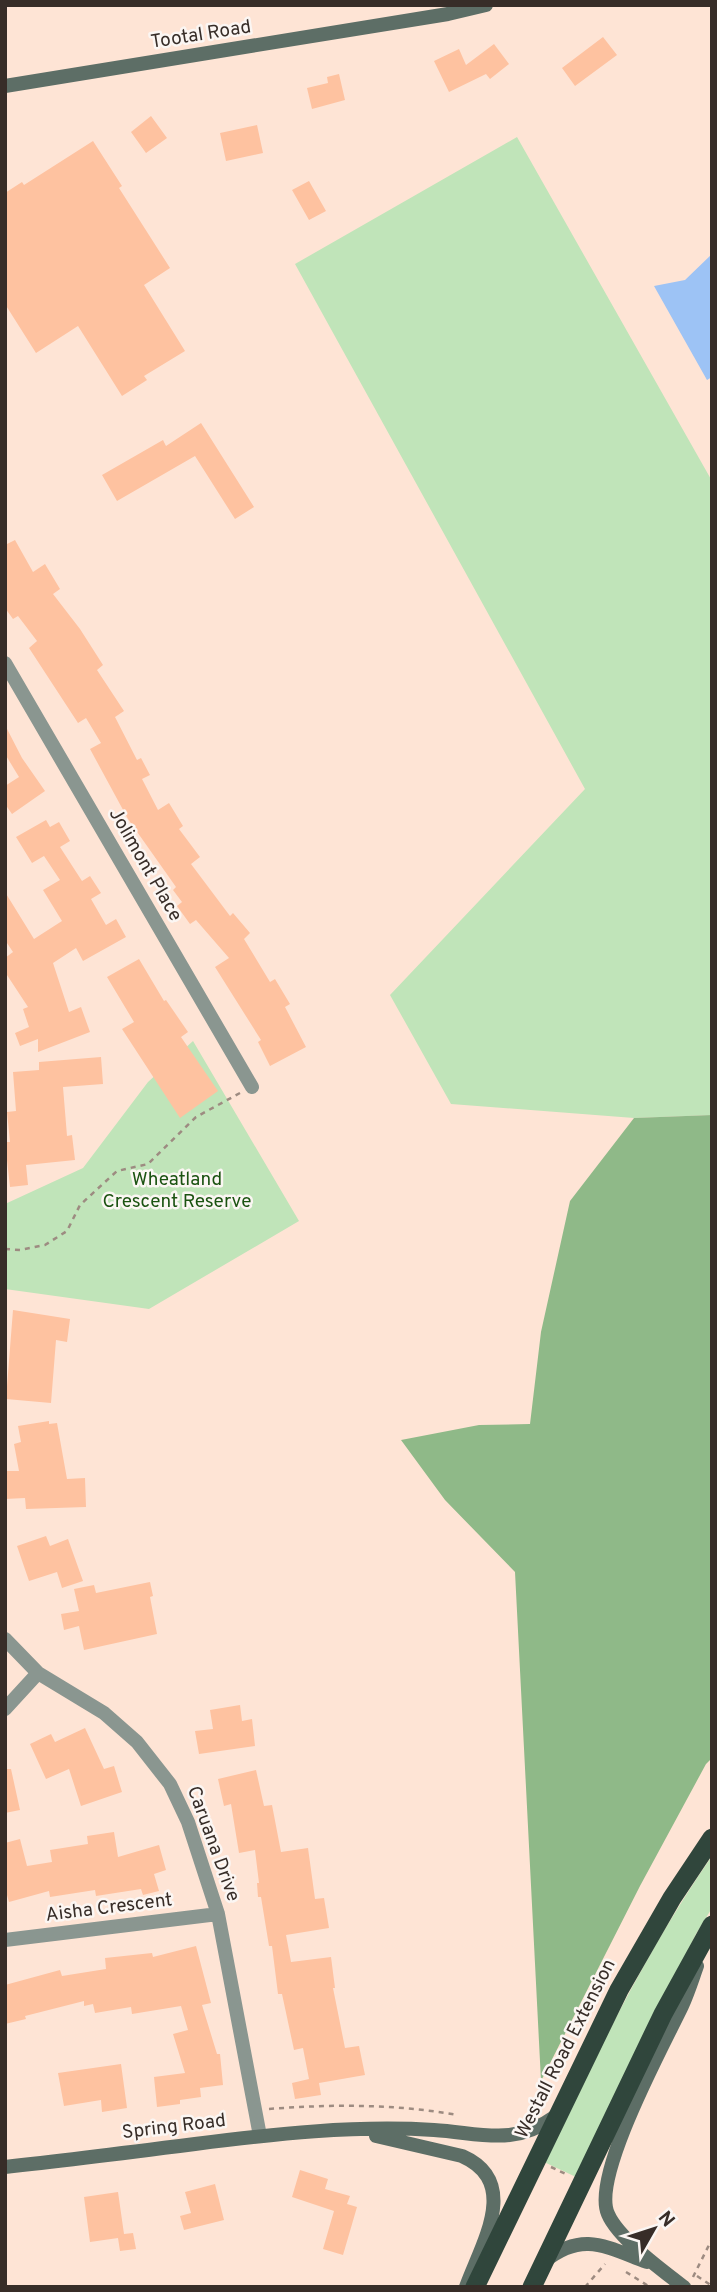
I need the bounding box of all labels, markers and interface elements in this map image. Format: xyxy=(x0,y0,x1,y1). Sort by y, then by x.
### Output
street label: Tootal Road xyxy=(149,15,253,55)
street label: Jolimont Place xyxy=(103,804,187,926)
park label: Wheatland Crescent Reserve xyxy=(103,1168,251,1214)
street label: Caruana Drive xyxy=(181,1783,245,1905)
street label: Aisha Crescent xyxy=(44,1888,174,1928)
street label: Westall Road Extension xyxy=(510,1955,622,2143)
street label: Spring Road xyxy=(121,2109,227,2145)
north arrow xyxy=(619,2194,689,2264)
text: N xyxy=(652,2207,679,2232)

